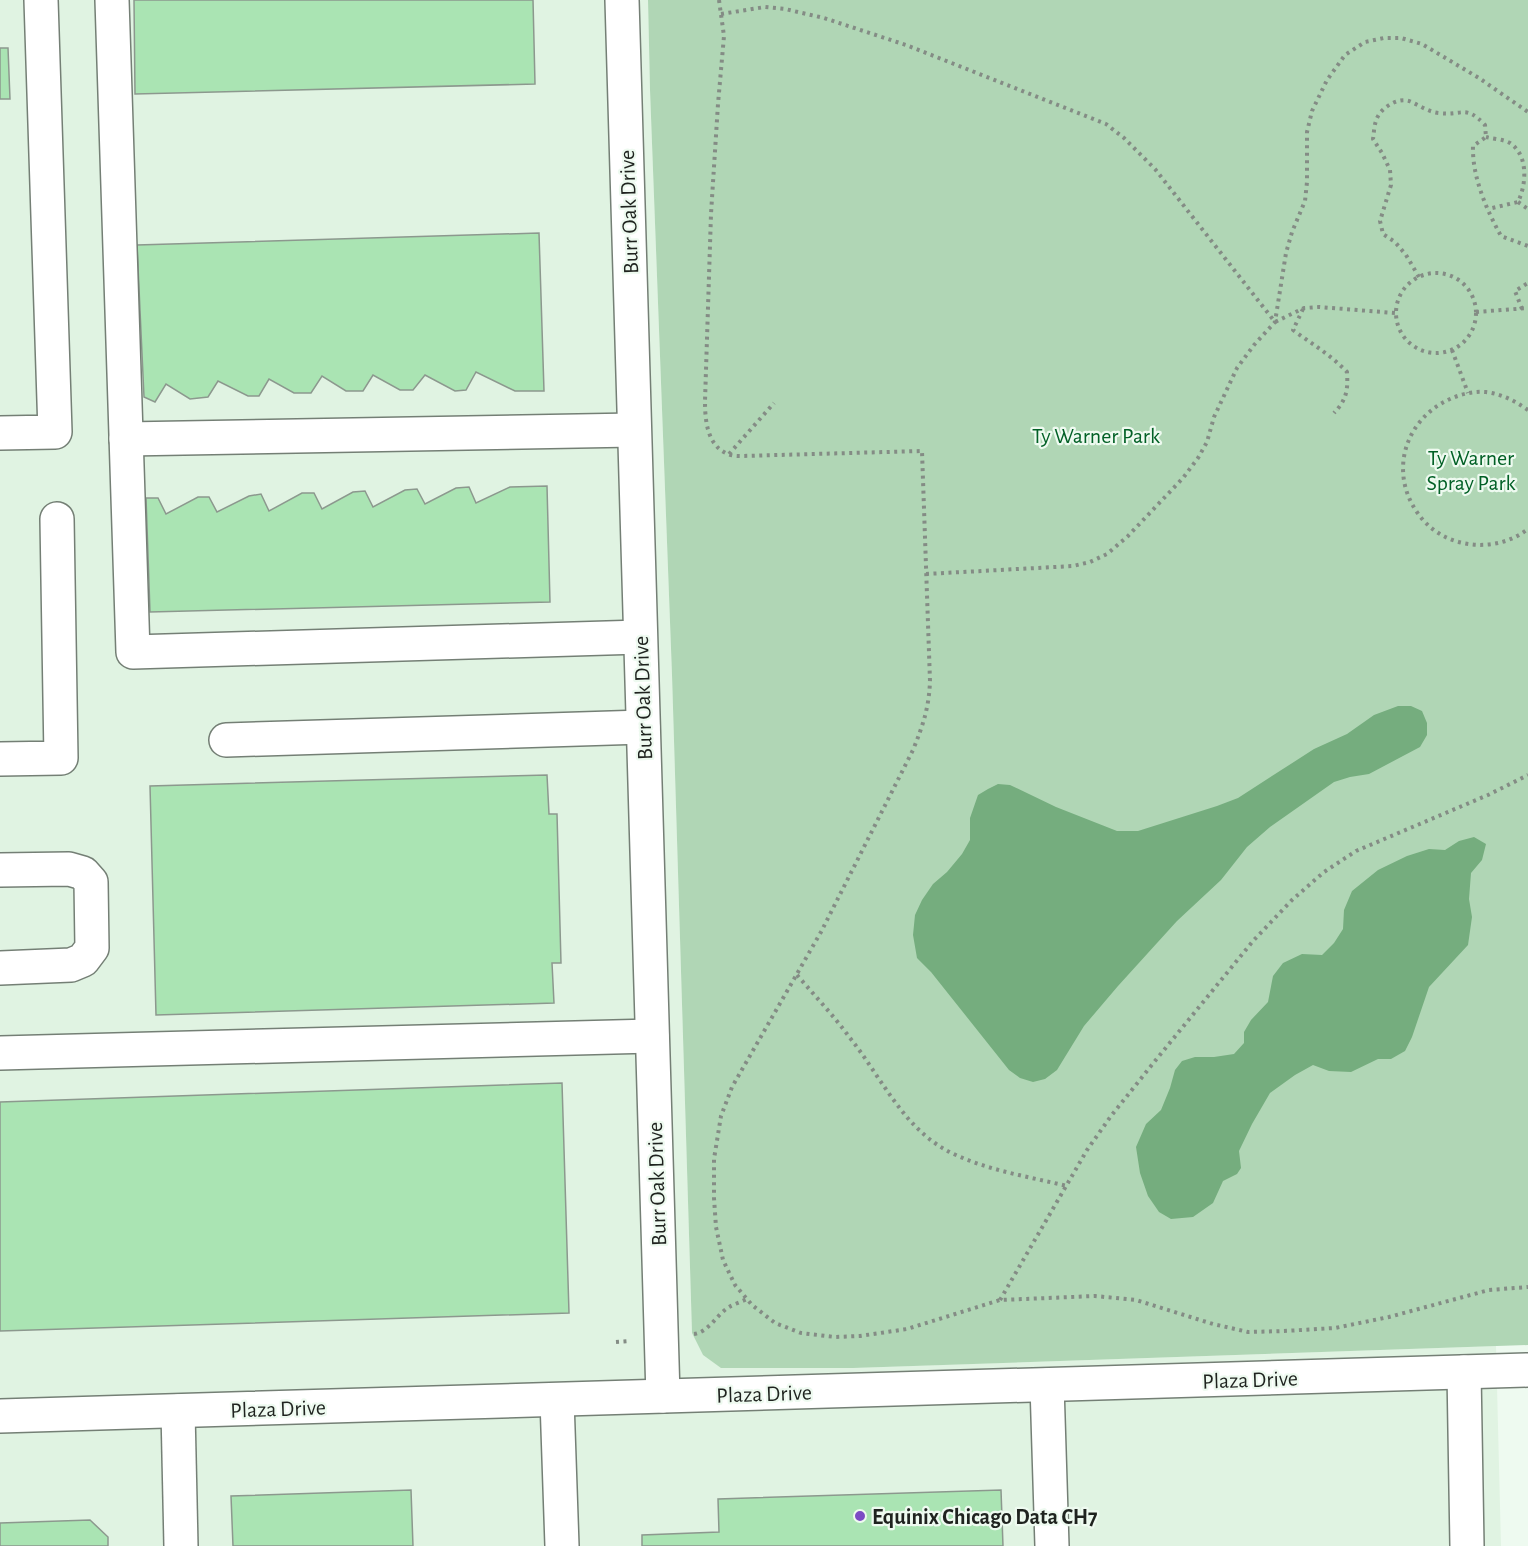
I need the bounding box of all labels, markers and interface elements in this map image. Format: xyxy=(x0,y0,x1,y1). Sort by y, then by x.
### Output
street label: Burr Oak Drive xyxy=(616,150,642,274)
park label: Ty Warner Park xyxy=(1032,425,1160,447)
park label: Ty Warner Spray Park xyxy=(1426,447,1516,494)
street label: Burr Oak Drive xyxy=(630,636,656,760)
street label: Burr Oak Drive xyxy=(644,1122,670,1246)
street label: Plaza Drive xyxy=(1202,1367,1298,1393)
street label: Plaza Drive xyxy=(716,1381,812,1407)
street label: Plaza Drive xyxy=(230,1396,326,1422)
place label: Equinix Chicago Data CH7 xyxy=(872,1506,1098,1528)
marker: Equinix Chicago Data CH7 xyxy=(853,1509,867,1523)

